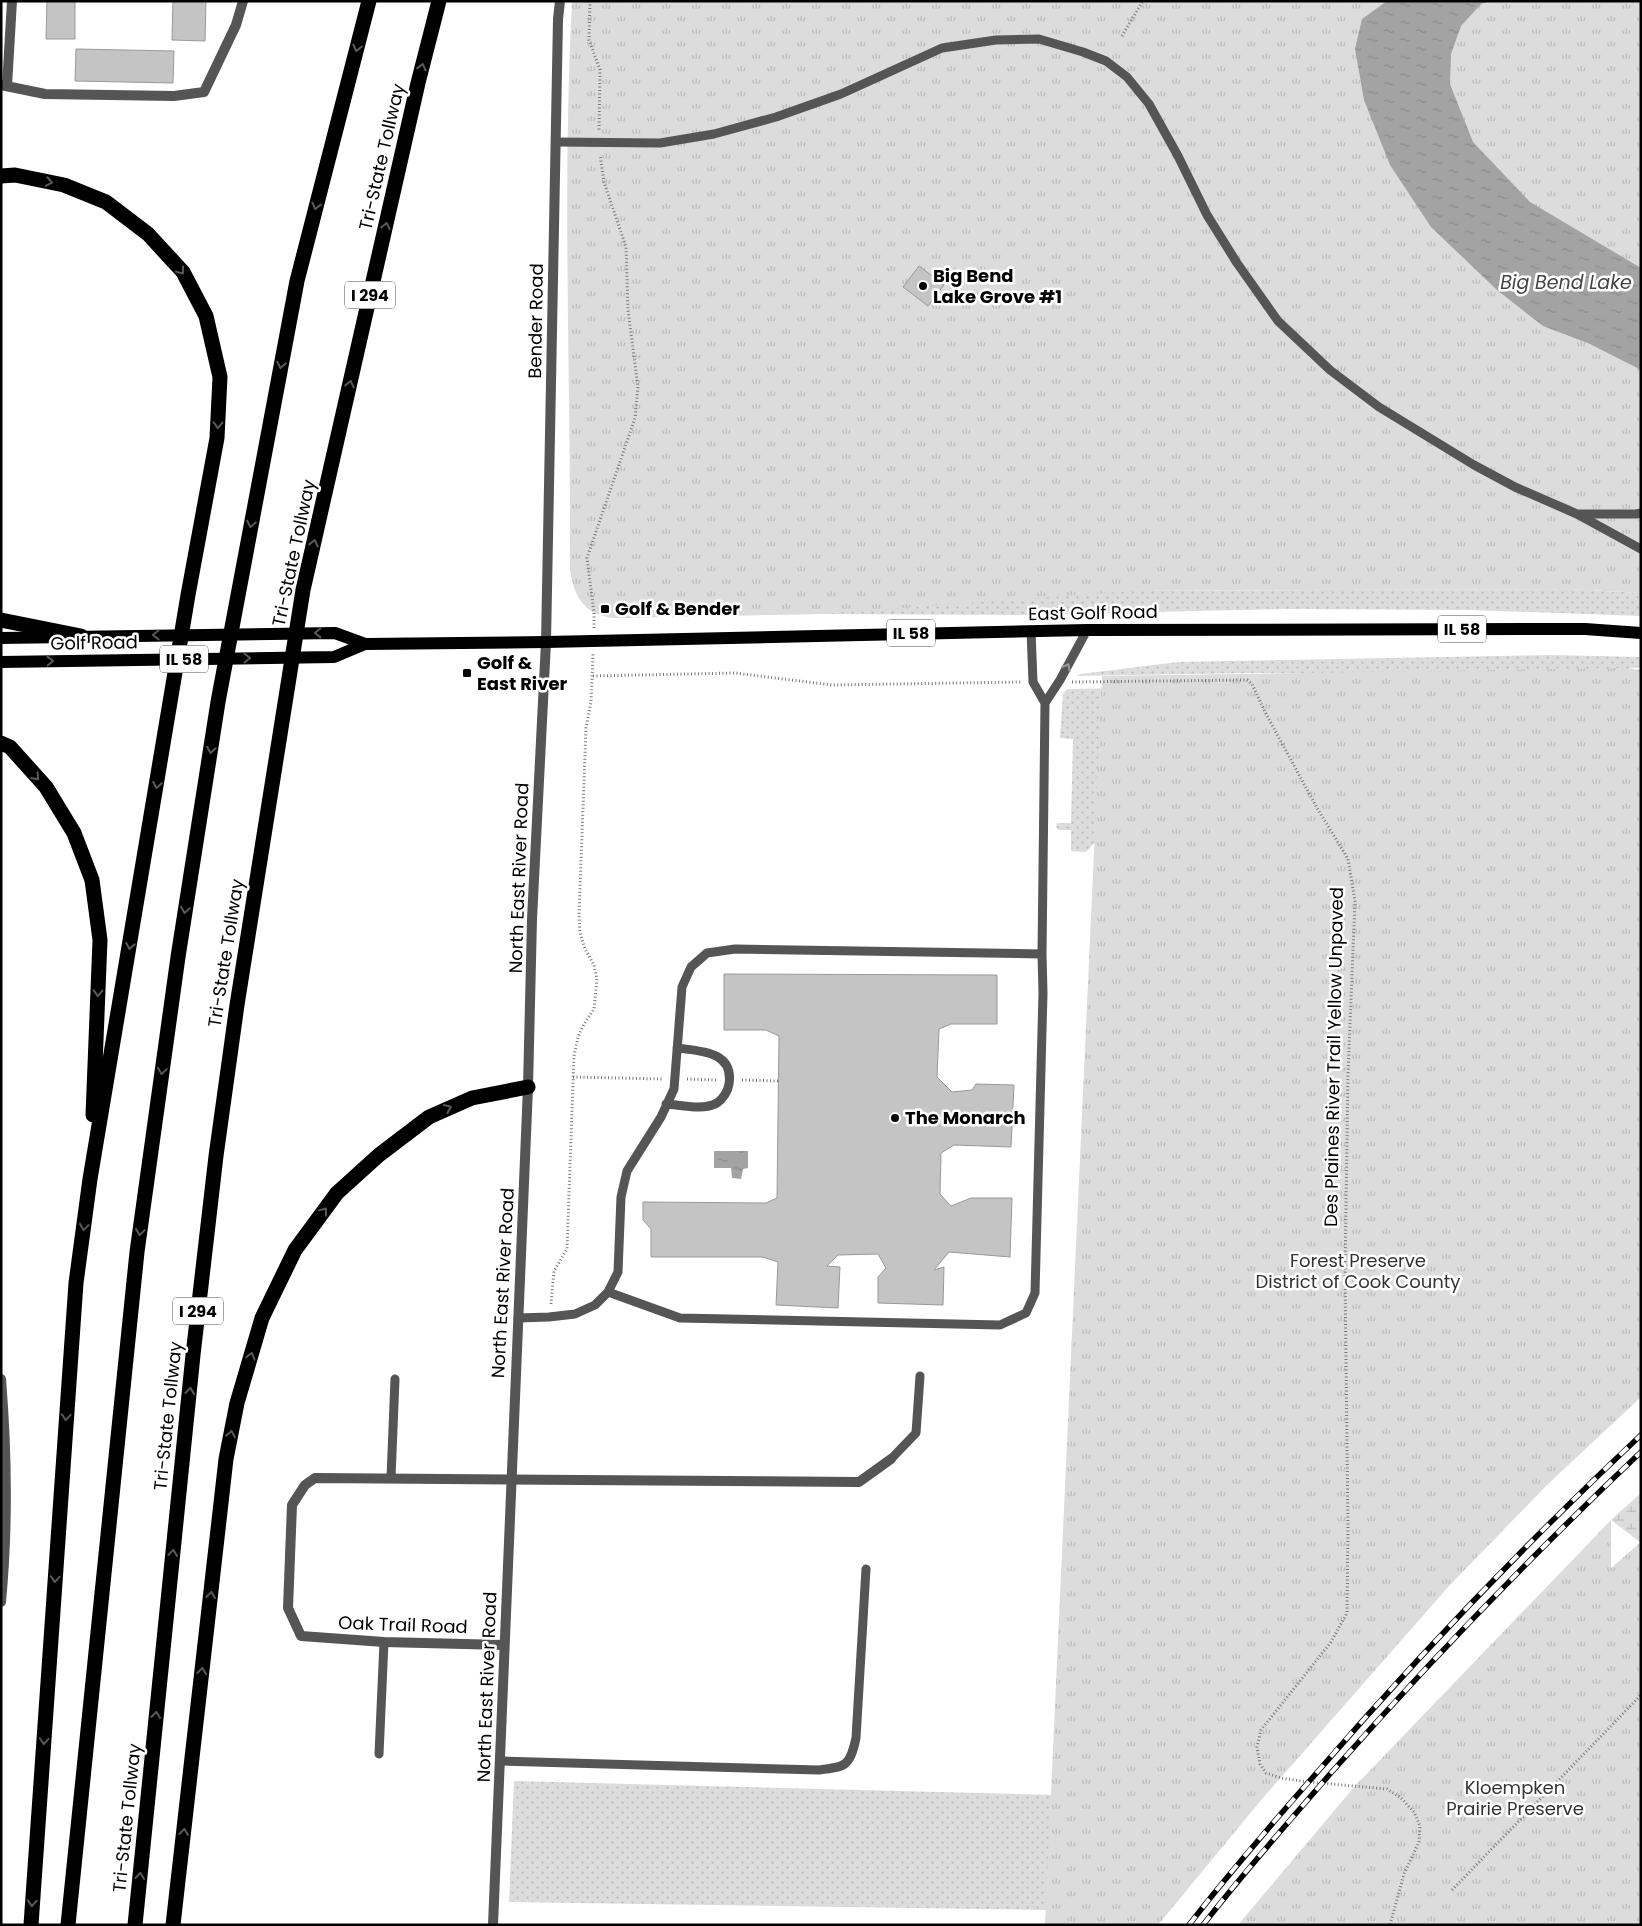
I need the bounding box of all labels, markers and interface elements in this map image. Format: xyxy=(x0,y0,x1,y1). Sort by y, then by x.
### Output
one-way arrow xyxy=(352,44,362,52)
one-way arrow xyxy=(416,63,427,72)
street label: Tri-State Tollway xyxy=(352,81,411,233)
one-way arrow xyxy=(45,176,54,187)
one-way arrow xyxy=(312,201,322,209)
one-way arrow xyxy=(380,221,391,230)
street label: Bender Road xyxy=(522,263,549,379)
place label: Big Bend Lake Grove #1 xyxy=(933,263,1062,309)
one-way arrow xyxy=(175,265,183,274)
water label: Big Bend Lake xyxy=(1500,269,1632,296)
marker: Big Bend Lake Grove #1 xyxy=(917,280,929,292)
road number: I 294 xyxy=(345,282,395,308)
one-way arrow xyxy=(277,360,287,369)
one-way arrow xyxy=(344,380,355,388)
one-way arrow xyxy=(212,421,223,429)
street label: Tri-State Tollway xyxy=(266,477,321,629)
one-way arrow xyxy=(246,520,257,529)
one-way arrow xyxy=(308,538,319,547)
place label: Golf & Bender xyxy=(615,596,740,621)
street label: East Golf Road xyxy=(1028,599,1158,626)
marker: Golf & Bender xyxy=(599,603,611,615)
road number: IL 58 xyxy=(1438,616,1486,642)
road number: IL 58 xyxy=(887,620,935,646)
one-way arrow xyxy=(314,628,322,638)
street label: Golf Road xyxy=(50,629,138,656)
one-way arrow xyxy=(151,630,159,640)
road number: IL 58 xyxy=(160,646,208,672)
place label: Golf & East River xyxy=(477,650,568,696)
one-way arrow xyxy=(244,653,252,663)
one-way arrow xyxy=(46,656,54,666)
one-way arrow xyxy=(1061,663,1071,672)
marker: Golf & East River xyxy=(461,667,473,679)
one-way arrow xyxy=(206,746,216,754)
one-way arrow xyxy=(30,771,39,780)
one-way arrow xyxy=(152,781,162,790)
street label: North East River Road xyxy=(503,782,534,974)
street label: Tri-State Tollway xyxy=(201,877,250,1029)
street label: Des Plaines River Trail Yellow Unpaved xyxy=(1318,887,1349,1227)
one-way arrow xyxy=(181,906,191,915)
one-way arrow xyxy=(125,941,135,950)
one-way arrow xyxy=(93,990,103,998)
one-way arrow xyxy=(157,1068,168,1076)
one-way arrow xyxy=(443,1104,452,1115)
place label: The Monarch xyxy=(905,1105,1026,1130)
marker: The Monarch xyxy=(889,1112,901,1124)
street label: North East River Road xyxy=(485,1187,520,1379)
one-way arrow xyxy=(318,1207,327,1217)
one-way arrow xyxy=(79,1223,89,1231)
one-way arrow xyxy=(135,1229,146,1237)
park label: Forest Preserve District of Cook County xyxy=(1256,1248,1460,1294)
road number: I 294 xyxy=(173,1298,223,1324)
street label: Tri-State Tollway xyxy=(147,1340,188,1492)
one-way arrow xyxy=(245,1353,255,1361)
one-way arrow xyxy=(184,1387,195,1395)
one-way arrow xyxy=(61,1413,72,1421)
one-way arrow xyxy=(225,1429,236,1438)
one-way arrow xyxy=(167,1549,178,1557)
one-way arrow xyxy=(50,1575,61,1583)
one-way arrow xyxy=(205,1591,216,1599)
street label: North East River Road xyxy=(471,1591,502,1783)
street label: Oak Trail Road xyxy=(338,1610,468,1639)
one-way arrow xyxy=(196,1666,207,1674)
one-way arrow xyxy=(150,1710,161,1718)
one-way arrow xyxy=(38,1737,49,1745)
street label: Tri-State Tollway xyxy=(106,1742,147,1894)
park label: Kloempken Prairie Preserve xyxy=(1446,1775,1584,1821)
one-way arrow xyxy=(178,1828,189,1836)
one-way arrow xyxy=(134,1872,145,1880)
one-way arrow xyxy=(27,1900,38,1908)

